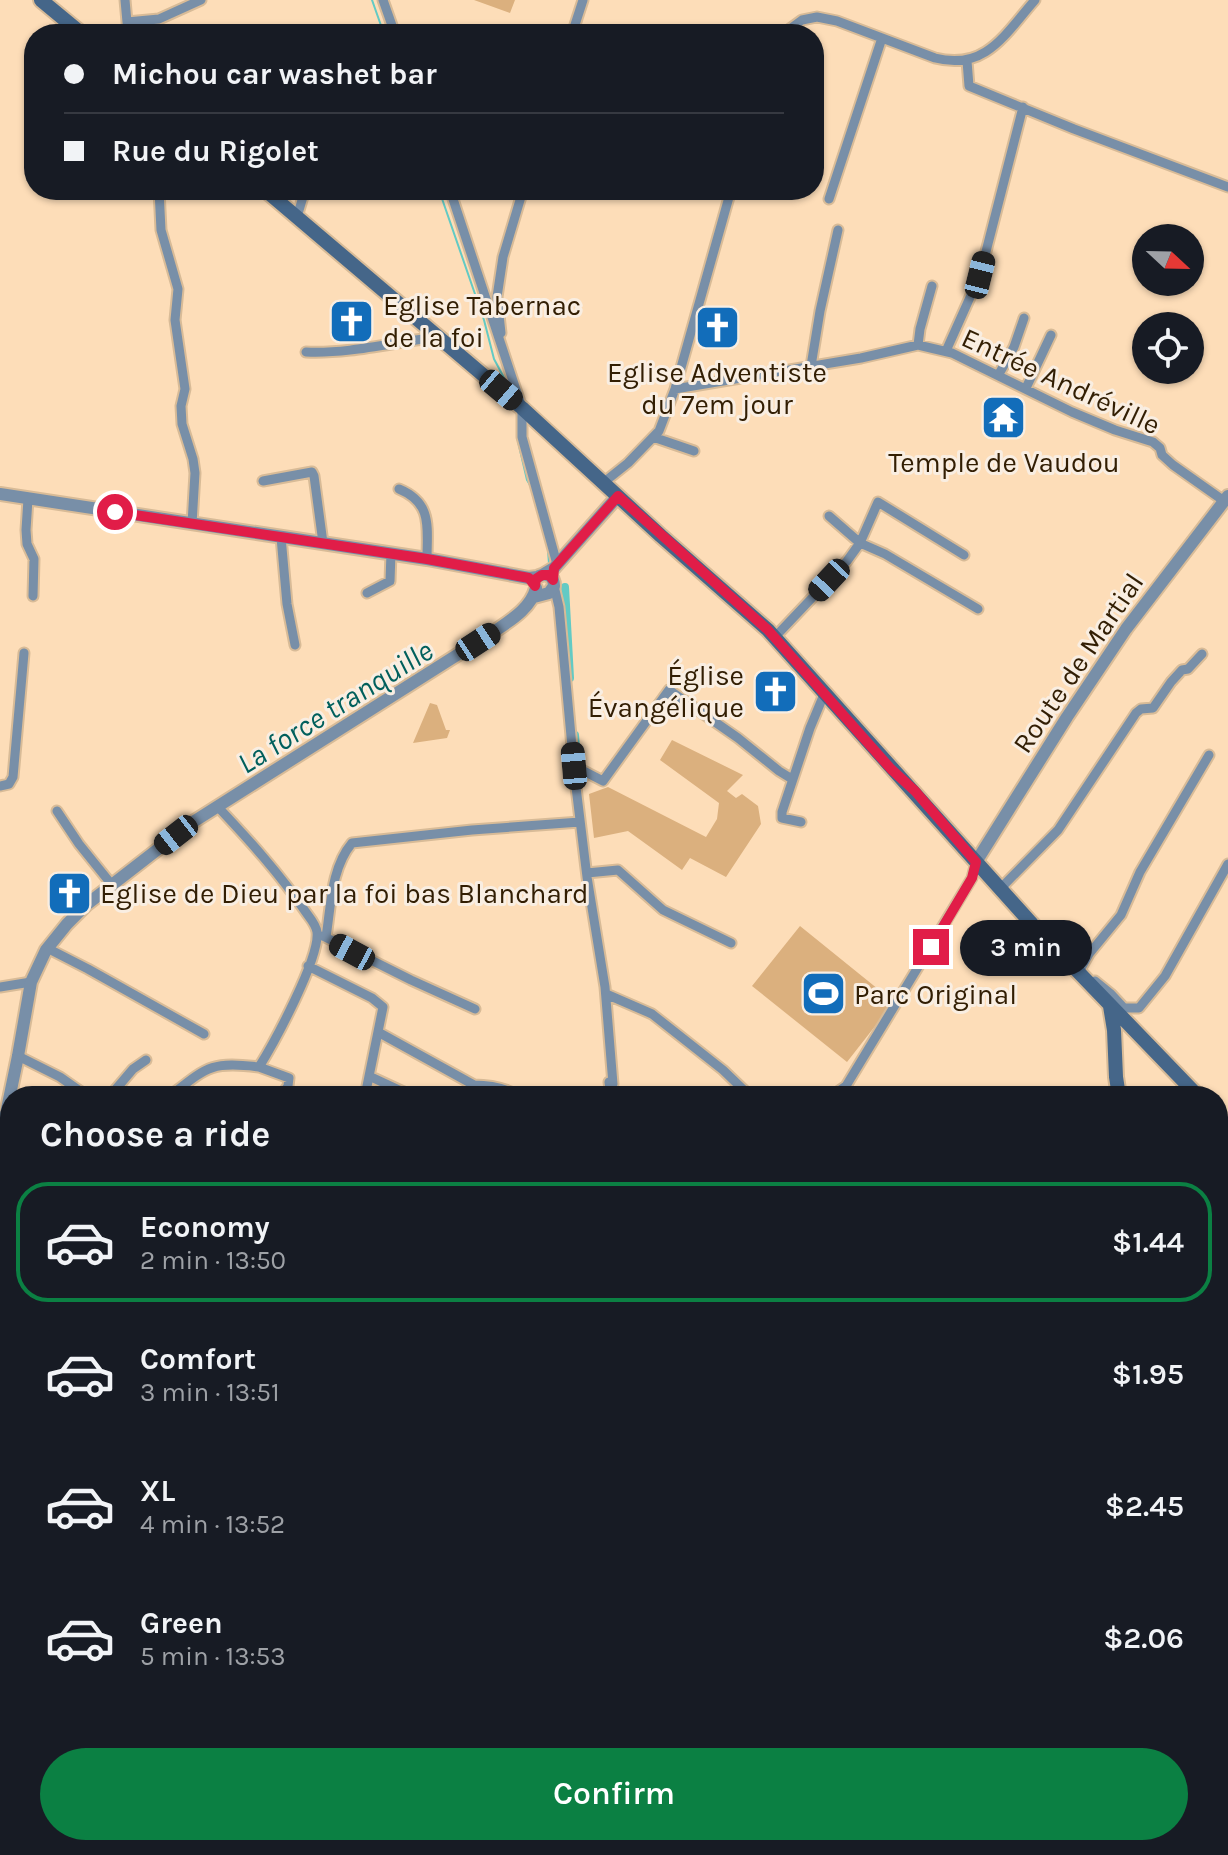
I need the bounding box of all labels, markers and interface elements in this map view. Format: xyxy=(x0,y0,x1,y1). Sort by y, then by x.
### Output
text: Michou car washet bar xyxy=(112,56,437,92)
text: Rue du Rigolet xyxy=(112,133,319,169)
north arrow xyxy=(1132,224,1204,296)
map controls xyxy=(1132,224,1204,384)
car xyxy=(963,249,997,301)
place label: Eglise Tabernac de la foi xyxy=(383,289,581,354)
church icon: Eglise Tabernac de la foi xyxy=(328,297,376,345)
church icon: Eglise Adventiste du 7em jour xyxy=(693,304,741,352)
button: locate xyxy=(1132,312,1204,384)
street label: Entrée Andréville xyxy=(956,321,1166,441)
place label: Eglise Adventiste du 7em jour xyxy=(607,356,827,421)
car xyxy=(475,365,527,415)
temple icon: Temple de Vaudou xyxy=(980,394,1028,442)
place label: Temple de Vaudou xyxy=(888,446,1120,479)
route start xyxy=(97,494,133,530)
car xyxy=(804,554,854,606)
street label: Route de Martial xyxy=(1006,567,1150,759)
car xyxy=(451,619,505,665)
water label: La force tranquille xyxy=(231,632,439,782)
place label: Église Évangélique xyxy=(588,658,744,724)
church icon: Église Évangélique xyxy=(751,667,799,715)
car xyxy=(560,741,588,791)
car xyxy=(150,811,202,859)
church icon: Eglise de Dieu par la foi bas Blanchard xyxy=(45,869,93,917)
place label: Eglise de Dieu par la foi bas Blanchard xyxy=(100,877,589,910)
callout: 3 min xyxy=(959,919,1091,975)
route end xyxy=(913,929,949,965)
car xyxy=(325,930,379,974)
text: 3 min xyxy=(990,932,1062,963)
sports icon: Parc Original xyxy=(799,970,847,1018)
place label: Parc Original xyxy=(854,978,1017,1011)
text: Choose a ride xyxy=(40,1113,270,1155)
icon: car xyxy=(44,1206,116,1278)
text: Economy xyxy=(140,1209,270,1245)
text: $1.44 xyxy=(1112,1224,1184,1260)
text: 2 min · 13:50 xyxy=(140,1245,286,1276)
icon: car xyxy=(44,1338,116,1410)
text: Comfort xyxy=(140,1341,256,1377)
text: $1.95 xyxy=(1112,1356,1184,1392)
text: 3 min · 13:51 xyxy=(140,1377,280,1408)
icon: car xyxy=(44,1470,116,1542)
text: XL xyxy=(140,1473,175,1509)
text: $2.45 xyxy=(1105,1488,1184,1524)
text: 4 min · 13:52 xyxy=(140,1509,285,1540)
icon: car xyxy=(44,1602,116,1674)
text: Green xyxy=(140,1605,223,1641)
text: $2.06 xyxy=(1103,1620,1184,1656)
text: 5 min · 13:53 xyxy=(140,1641,286,1672)
button: Confirm xyxy=(40,1748,1188,1840)

